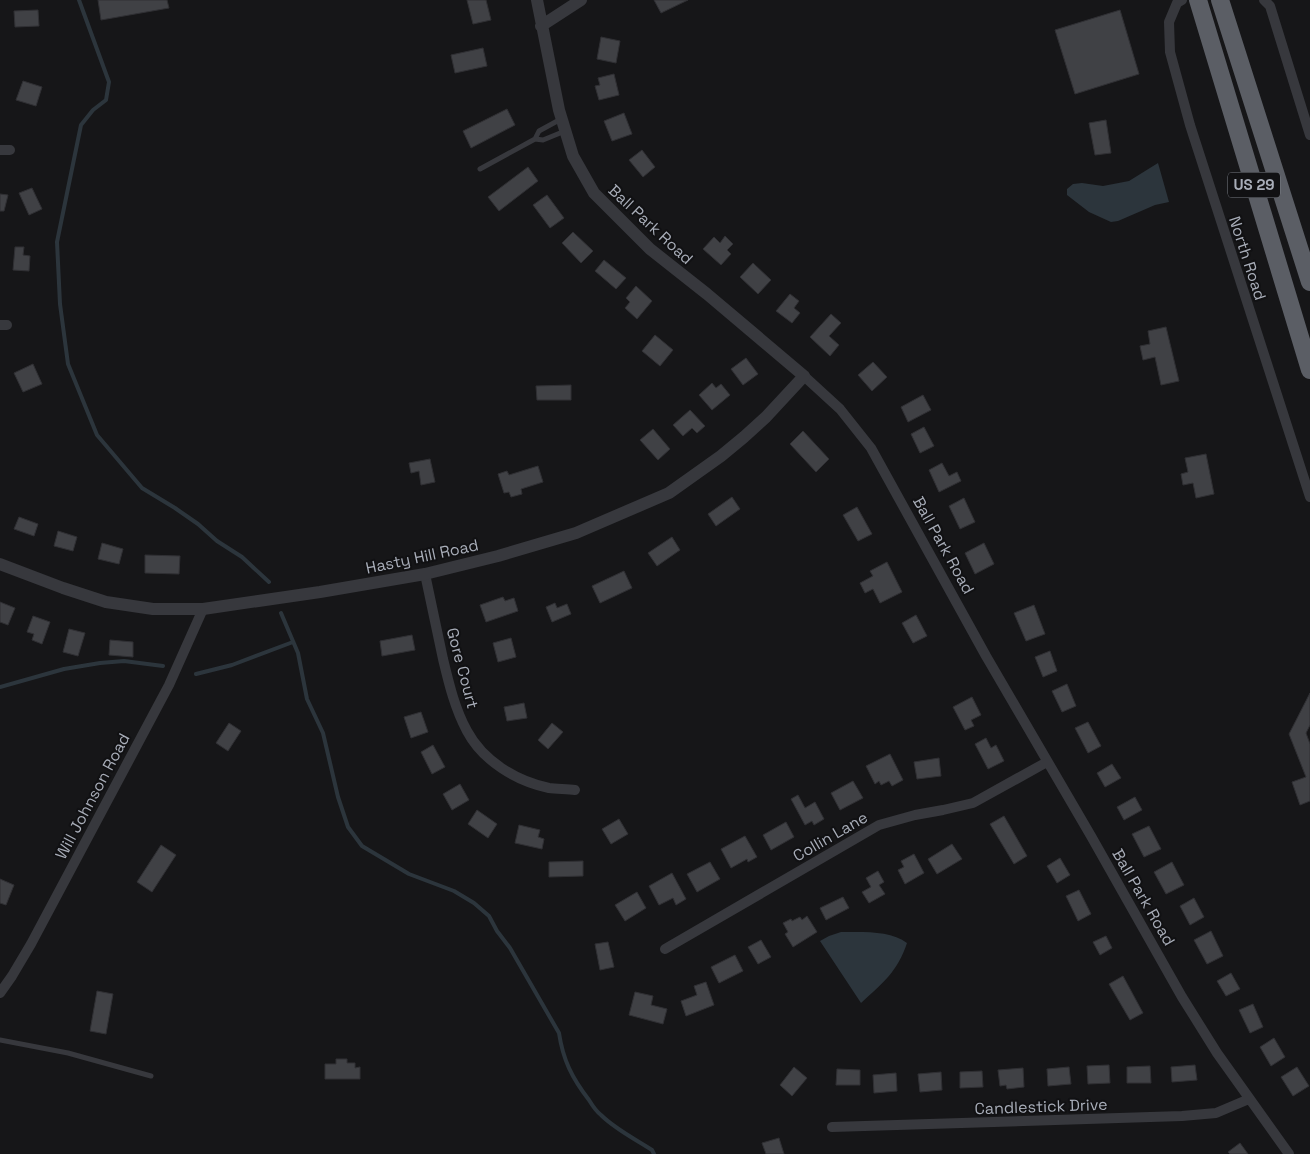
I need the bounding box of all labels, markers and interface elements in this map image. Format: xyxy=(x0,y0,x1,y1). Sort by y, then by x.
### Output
road number: US 29 xyxy=(1228,172,1280,198)
street label: Ball Park Road xyxy=(604,180,697,269)
street label: North Road xyxy=(1224,213,1271,303)
street label: Ball Park Road xyxy=(908,493,979,598)
street label: Hasty Hill Road xyxy=(364,534,480,579)
street label: Gore Court xyxy=(442,625,483,711)
street label: Will Johnson Road xyxy=(50,730,135,863)
street label: Collin Lane xyxy=(789,807,871,866)
street label: Ball Park Road xyxy=(1107,845,1180,949)
street label: Candlestick Drive xyxy=(974,1094,1108,1119)

